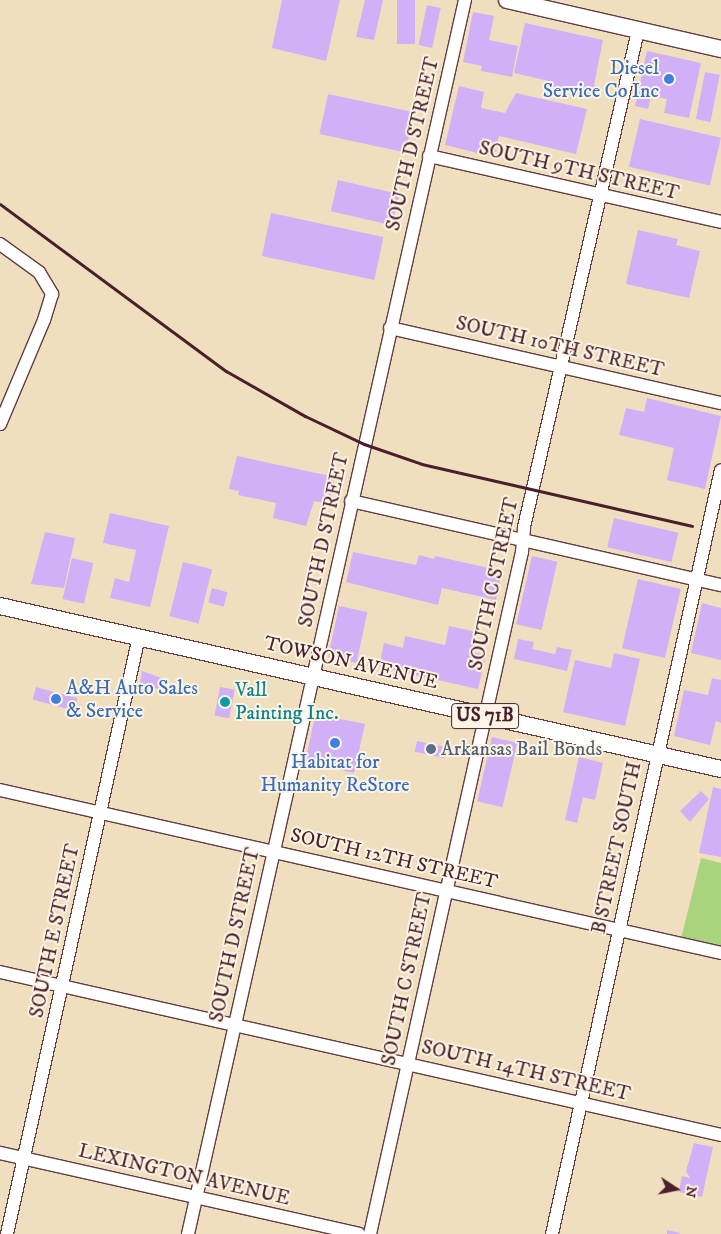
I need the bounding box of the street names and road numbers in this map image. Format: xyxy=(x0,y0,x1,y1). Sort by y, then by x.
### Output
street label: SOUTH D STREET xyxy=(381,55,445,233)
street label: SOUTH 9TH STREET xyxy=(476,136,682,206)
street label: SOUTH 10TH STREET xyxy=(454,311,666,383)
street label: SOUTH D STREET xyxy=(294,451,354,629)
street label: SOUTH C STREET xyxy=(464,495,524,673)
street label: TOWSON AVENUE xyxy=(262,631,440,695)
road number: US 71B xyxy=(450,699,520,732)
street label: B STREET SOUTH xyxy=(587,760,647,936)
street label: SOUTH 12TH STREET xyxy=(288,823,500,895)
street label: SOUTH E STREET xyxy=(25,842,85,1020)
street label: SOUTH D STREET xyxy=(205,846,265,1024)
street label: SOUTH C STREET xyxy=(377,890,437,1068)
street label: SOUTH 14TH STREET xyxy=(419,1035,633,1107)
street label: LEXINGTON AVENUE xyxy=(76,1139,292,1211)

